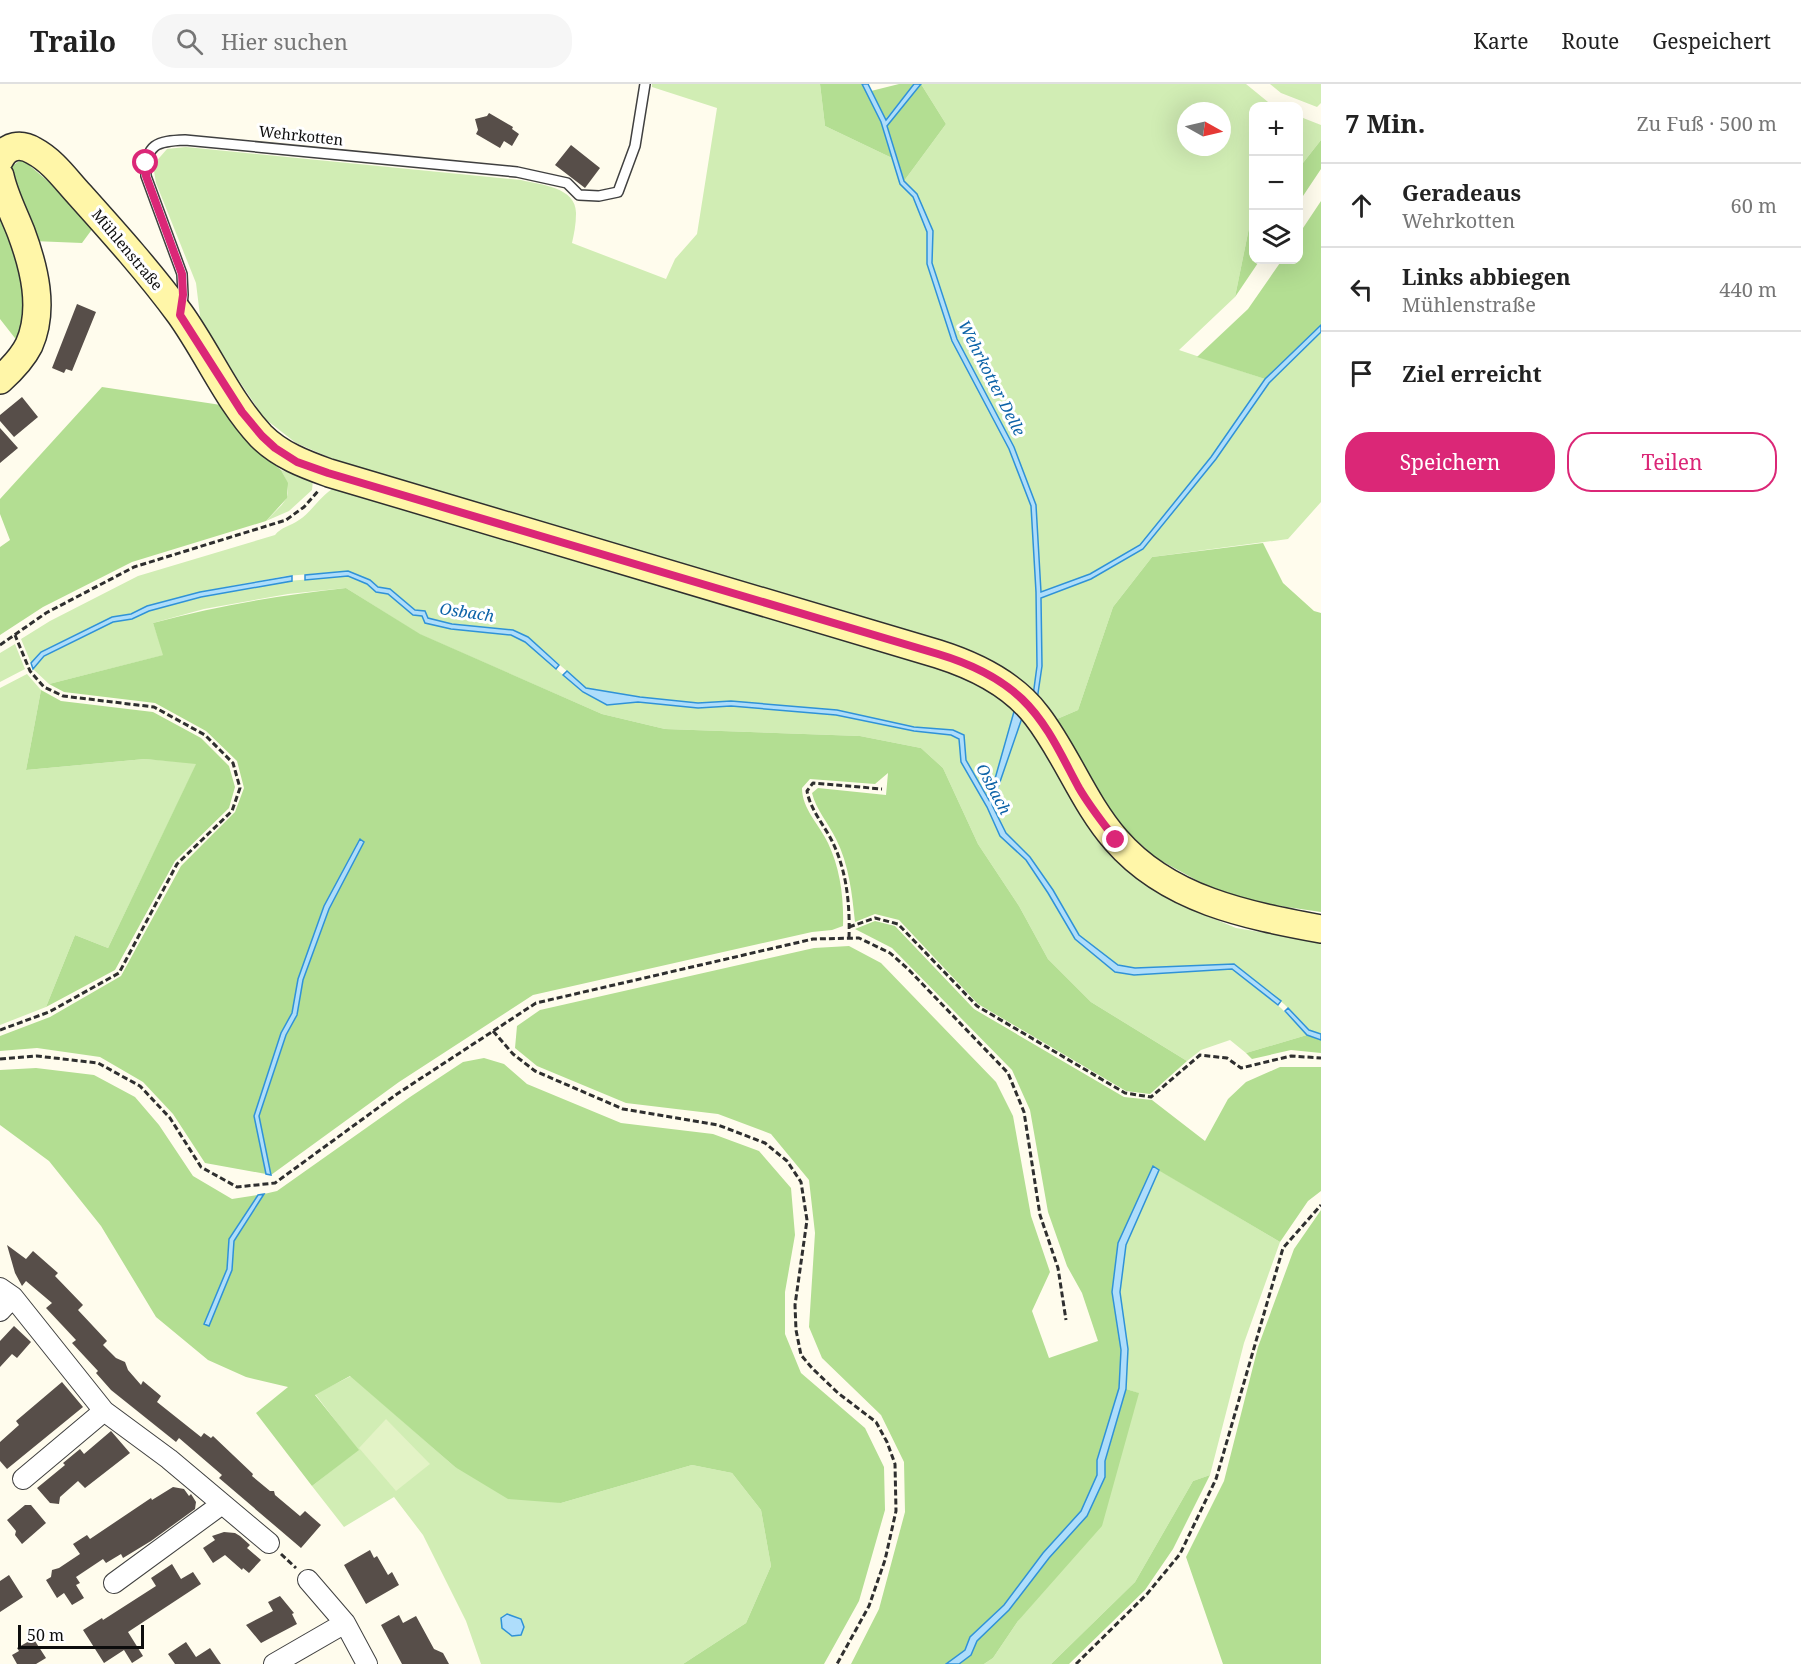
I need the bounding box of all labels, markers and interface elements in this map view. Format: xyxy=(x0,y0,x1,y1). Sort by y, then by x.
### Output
search box xyxy=(152,14,572,68)
text: Trailo xyxy=(30,22,116,60)
icon: search xyxy=(173,25,206,58)
text: Hier suchen xyxy=(221,26,348,56)
text: Karte xyxy=(1473,27,1528,55)
text: Route xyxy=(1561,27,1619,55)
text: Gespeichert xyxy=(1652,27,1771,55)
north arrow xyxy=(1177,102,1231,156)
map controls xyxy=(1249,102,1303,264)
button: + xyxy=(1249,102,1303,156)
text: 7 Min. xyxy=(1345,105,1425,141)
text: Zu Fuß · 500 m xyxy=(1637,110,1777,137)
street label: Wehrkotten xyxy=(258,121,345,149)
route start xyxy=(132,149,158,175)
button: − xyxy=(1249,156,1303,210)
text: Geradeaus xyxy=(1402,177,1521,207)
icon: ahead xyxy=(1345,189,1378,222)
text: 60 m xyxy=(1731,192,1777,219)
street label: Mühlenstraße xyxy=(88,204,168,294)
text: Wehrkotten xyxy=(1402,207,1515,234)
button: layers xyxy=(1249,210,1303,264)
text: Links abbiegen xyxy=(1402,261,1571,291)
icon: left xyxy=(1345,273,1378,306)
text: 440 m xyxy=(1719,276,1777,303)
text: Mühlenstraße xyxy=(1402,291,1536,318)
water label: Wehrkotter Delle xyxy=(953,316,1031,440)
icon: arrive xyxy=(1345,357,1378,390)
text: Ziel erreicht xyxy=(1402,358,1542,388)
button: Speichern xyxy=(1345,432,1555,492)
button: Teilen xyxy=(1567,432,1777,492)
water label: Osbach xyxy=(438,597,496,627)
water label: Osbach xyxy=(971,760,1017,819)
route end xyxy=(1102,826,1128,852)
scale bar xyxy=(18,1622,144,1650)
text: 50 m xyxy=(27,1624,64,1646)

